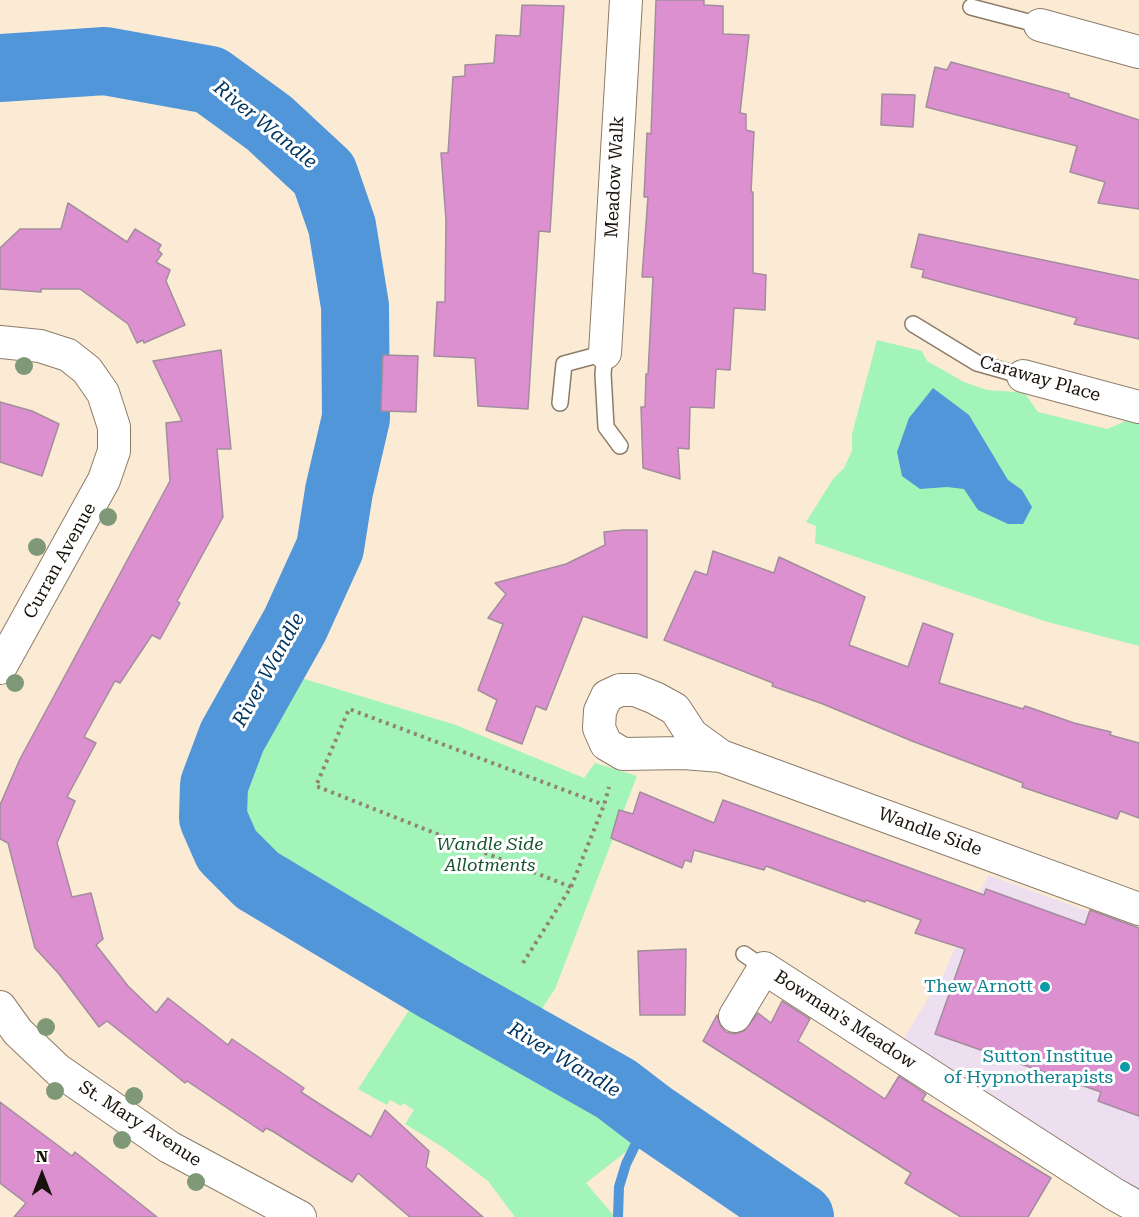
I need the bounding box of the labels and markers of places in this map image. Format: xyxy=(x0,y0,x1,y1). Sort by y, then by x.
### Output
place label: Thew Arnott xyxy=(924,976,1033,998)
marker: Thew Arnott xyxy=(1038,980,1052,994)
place label: Sutton Institue of Hypnotherapists xyxy=(944,1046,1113,1088)
marker: Sutton Institue of Hypnotherapists xyxy=(1118,1060,1132,1074)

